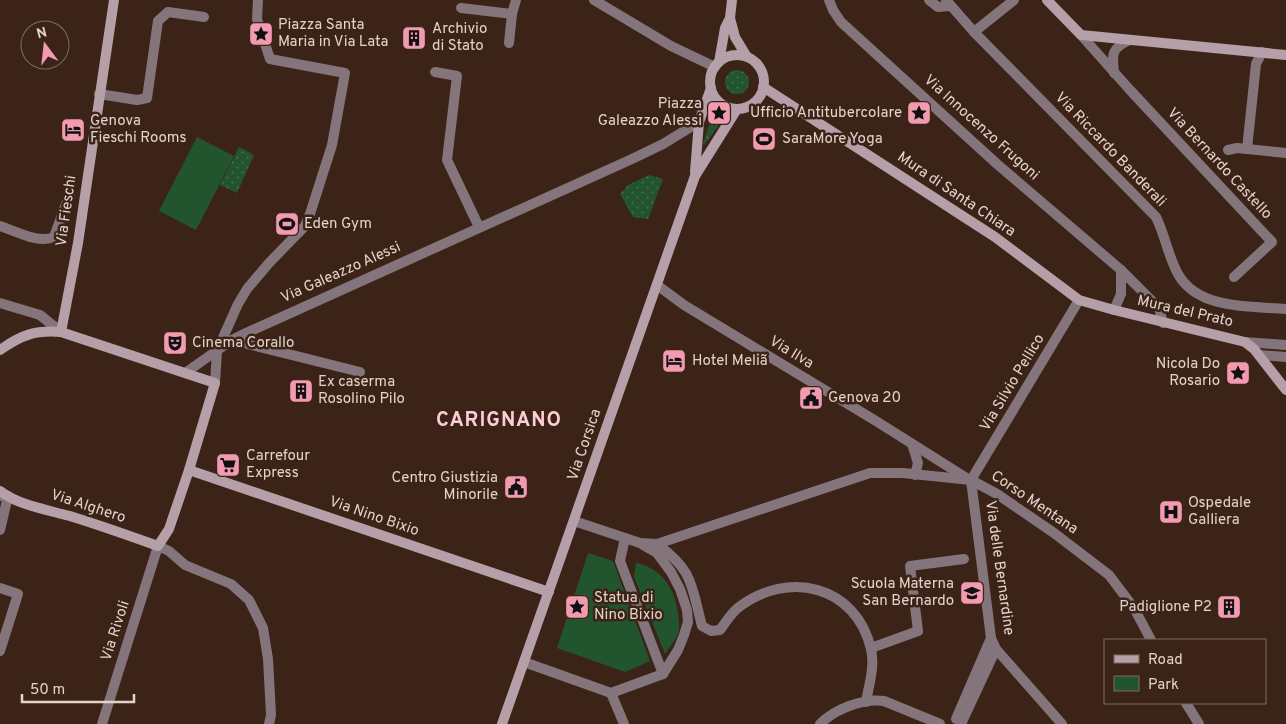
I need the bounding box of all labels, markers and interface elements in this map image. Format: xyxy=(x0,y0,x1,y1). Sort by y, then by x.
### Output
place label: Piazza Santa Maria in Via Lata xyxy=(278,16,388,52)
north arrow xyxy=(20,20,70,70)
place label: Archivio di Stato xyxy=(432,20,487,56)
place icon: Piazza Santa Maria in Via Lata xyxy=(248,21,274,47)
text: N xyxy=(35,24,49,43)
building icon: Archivio di Stato xyxy=(401,25,427,51)
street label: Via Innocenzo Frugoni xyxy=(919,71,1043,185)
street label: Via Riccardo Banderali xyxy=(1050,89,1170,211)
place label: Piazza Galeazzo Alessi xyxy=(598,95,702,131)
place icon: Piazza Galeazzo Alessi xyxy=(706,100,732,126)
place icon: Ufficio Antitubercolare xyxy=(906,100,932,126)
place label: Ufficio Antitubercolare xyxy=(750,104,902,123)
street label: Via Bernardo Castello xyxy=(1162,104,1276,224)
place label: Genova Fieschi Rooms xyxy=(90,112,187,148)
hotel icon: Genova Fieschi Rooms xyxy=(60,117,86,143)
sports icon: SaraMore Yoga xyxy=(751,126,777,152)
place label: SaraMore Yoga xyxy=(782,130,883,149)
street label: Mura di Santa Chiara xyxy=(893,148,1019,242)
street label: Via Fieschi xyxy=(53,174,81,248)
sports icon: Eden Gym xyxy=(274,211,300,237)
place label: Eden Gym xyxy=(304,215,372,234)
street label: Via Galeazzo Alessi xyxy=(278,238,404,308)
street label: Mura del Prato xyxy=(1135,292,1235,332)
theatre icon: Cinema Corallo xyxy=(162,330,188,356)
street label: Via Silvio Pellico xyxy=(976,331,1050,435)
street label: Via Ilva xyxy=(765,332,817,374)
place label: Cinema Corallo xyxy=(192,334,294,353)
hotel icon: Hotel Meliã xyxy=(661,348,687,374)
place label: Hotel Meliã xyxy=(692,352,768,371)
place label: Nicola Do Rosario xyxy=(1156,355,1220,391)
place icon: Nicola Do Rosario xyxy=(1225,360,1251,386)
place label: Ex caserma Rosolino Pilo xyxy=(318,373,405,409)
building icon: Ex caserma Rosolino Pilo xyxy=(288,378,314,404)
public building icon: Genova 20 xyxy=(798,385,824,411)
place label: Genova 20 xyxy=(828,389,901,408)
street label: Via Corsica xyxy=(564,407,606,483)
district label: CARIGNANO xyxy=(436,408,562,434)
place label: Carrefour Express xyxy=(246,447,310,483)
supermarket icon: Carrefour Express xyxy=(215,452,241,478)
street label: Corso Mentana xyxy=(987,467,1081,539)
place label: Centro Giustizia Minorile xyxy=(391,469,498,505)
public building icon: Centro Giustizia Minorile xyxy=(503,474,529,500)
street label: Via Alghero xyxy=(48,486,128,528)
street label: Via Nino Bixio xyxy=(327,493,421,541)
place label: Ospedale Galliera xyxy=(1188,494,1251,530)
street label: Via delle Bernardine xyxy=(980,499,1018,637)
hospital icon: Ospedale Galliera xyxy=(1158,499,1184,525)
place label: Scuola Materna San Bernardo xyxy=(851,575,954,611)
school or university icon: Scuola Materna San Bernardo xyxy=(959,580,985,606)
place label: Statua di Nino Bixio xyxy=(594,589,663,625)
place icon: Statua di Nino Bixio xyxy=(564,594,590,620)
building icon: Padiglione P2 xyxy=(1216,594,1242,620)
street label: Via Rivoli xyxy=(97,598,135,664)
place label: Padiglione P2 xyxy=(1119,598,1212,617)
legend xyxy=(1104,639,1266,704)
text: Road xyxy=(1148,651,1183,670)
scale bar xyxy=(22,672,135,704)
text: Park xyxy=(1148,676,1179,695)
text: 50 m xyxy=(30,681,65,700)

